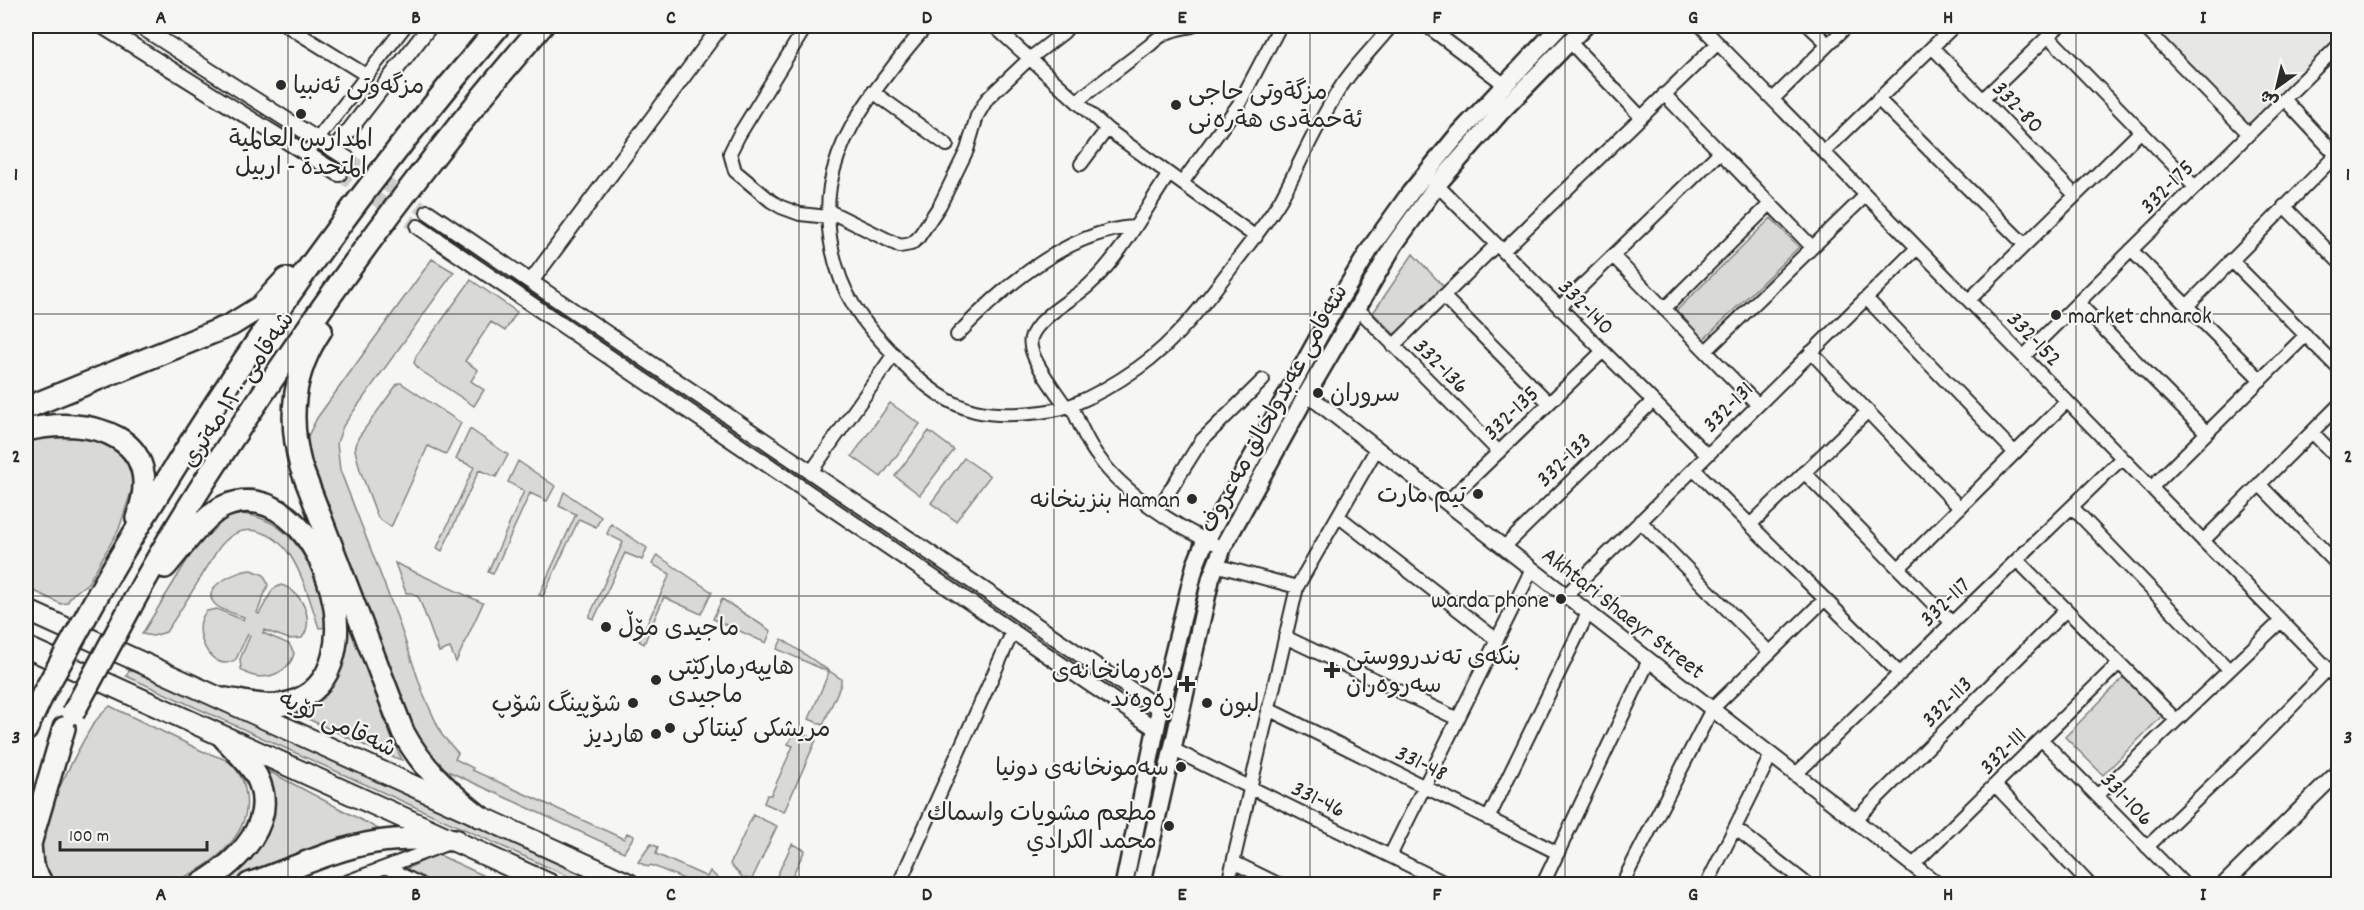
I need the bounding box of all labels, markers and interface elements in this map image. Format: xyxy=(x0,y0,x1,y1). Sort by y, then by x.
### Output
text: A xyxy=(156,5,167,33)
text: B xyxy=(411,5,421,33)
text: C xyxy=(666,5,676,33)
text: D xyxy=(922,5,933,33)
text: E xyxy=(1177,5,1187,33)
text: F xyxy=(1433,5,1443,33)
text: G xyxy=(1688,5,1698,33)
text: H xyxy=(1943,5,1953,33)
text: I xyxy=(2200,5,2207,33)
north arrow xyxy=(2247,57,2307,117)
place label: مزگەوتی ئەنبیا xyxy=(293,71,424,105)
street label: 332-80 xyxy=(1983,74,2051,142)
place label: مزگةوتی حاجی ئةحمةدی هةرەنی xyxy=(1188,77,1362,139)
marker: مزگەوتی ئەنبیا xyxy=(274,78,288,92)
text: ش xyxy=(2256,83,2284,112)
marker: مزگةوتی حاجی ئةحمةدی هةرەنی xyxy=(1169,98,1183,112)
marker: المدارس العالمية المتحدة - اربيل xyxy=(294,107,308,121)
place label: المدارس العالمية المتحدة - اربيل xyxy=(229,124,373,186)
street label: 332-175 xyxy=(2133,153,2203,223)
text: 1 xyxy=(14,162,18,190)
text: 1 xyxy=(2346,162,2350,190)
street label: 332-140 xyxy=(1549,272,1621,344)
street label: شەقامی عەبدولخالق مەعروف xyxy=(1193,279,1358,540)
place label: market chnarok xyxy=(2068,301,2212,335)
street label: 332-152 xyxy=(1997,304,2068,376)
street label: شەقامی ١٢٠ مەتری xyxy=(174,306,305,476)
marker: market chnarok xyxy=(2049,308,2063,322)
street label: 332-136 xyxy=(1404,331,1476,403)
street label: 332-131 xyxy=(1695,374,1763,442)
place label: سروران xyxy=(1330,379,1400,413)
street label: 332-135 xyxy=(1476,379,1548,450)
marker: سروران xyxy=(1311,386,1325,400)
street label: 332-133 xyxy=(1529,426,1601,497)
text: 2 xyxy=(12,444,20,472)
text: 2 xyxy=(2344,444,2352,472)
place label: تيم مارت xyxy=(1377,480,1467,514)
place label: بنزینخانە Haman xyxy=(1030,485,1180,519)
marker: تيم مارت xyxy=(1471,487,1485,501)
marker: بنزینخانە Haman xyxy=(1185,492,1199,506)
street label: Akhtari Shaeyr Street xyxy=(1533,540,1711,689)
street label: 332-117 xyxy=(1913,570,1979,636)
place label: warda phone xyxy=(1431,585,1549,619)
marker: warda phone xyxy=(1554,592,1568,606)
place label: ماجیدی مۆڵ xyxy=(618,609,739,647)
marker: ماجیدی مۆڵ xyxy=(599,620,613,634)
place label: بنکەی تەندرووستی سەروەران xyxy=(1346,642,1521,704)
place label: هایپەرمارکێتی ماجیدی xyxy=(668,652,794,714)
place label: دەرمانخانەی ڕەوەند xyxy=(1052,656,1174,718)
marker: بنکەی تەندرووستی سەروەران xyxy=(1323,661,1341,679)
street label: 332-113 xyxy=(1914,669,1982,737)
marker: هایپەرمارکێتی ماجیدی xyxy=(649,673,663,687)
marker: دەرمانخانەی ڕەوەند xyxy=(1178,675,1196,693)
street label: شەقامی کۆیە xyxy=(272,684,401,768)
place label: شۆپینگ شۆپ xyxy=(491,689,621,723)
place label: لبون xyxy=(1219,689,1260,723)
marker: شۆپینگ شۆپ xyxy=(626,696,640,710)
marker: لبون xyxy=(1200,696,1214,710)
place label: مریشکی کینتاکی xyxy=(682,714,831,748)
place label: هاردیز xyxy=(583,720,644,754)
street label: 332-111 xyxy=(1972,720,2036,784)
marker: مریشکی کینتاکی xyxy=(663,721,677,735)
text: 3 xyxy=(12,725,20,753)
text: 3 xyxy=(2344,725,2352,753)
marker: هاردیز xyxy=(649,727,663,741)
street label: 331-48 xyxy=(1389,737,1453,792)
place label: سەمونخانەی دونیا xyxy=(995,753,1169,787)
marker: سەمونخانەی دونیا xyxy=(1174,760,1188,774)
street label: 331-106 xyxy=(2091,765,2161,835)
street label: 331-46 xyxy=(1285,773,1351,828)
place label: مطعم مشويات واسماك محمد الكرادي xyxy=(927,798,1157,860)
scale bar xyxy=(60,814,207,852)
marker: مطعم مشويات واسماك محمد الكرادي xyxy=(1162,819,1176,833)
text: 100 m xyxy=(69,825,109,850)
text: A xyxy=(156,882,167,910)
text: B xyxy=(411,882,421,910)
text: C xyxy=(666,882,676,910)
text: D xyxy=(922,882,933,910)
text: E xyxy=(1177,882,1187,910)
text: F xyxy=(1433,882,1443,910)
text: G xyxy=(1688,882,1698,910)
text: H xyxy=(1943,882,1953,910)
text: I xyxy=(2200,882,2207,910)

